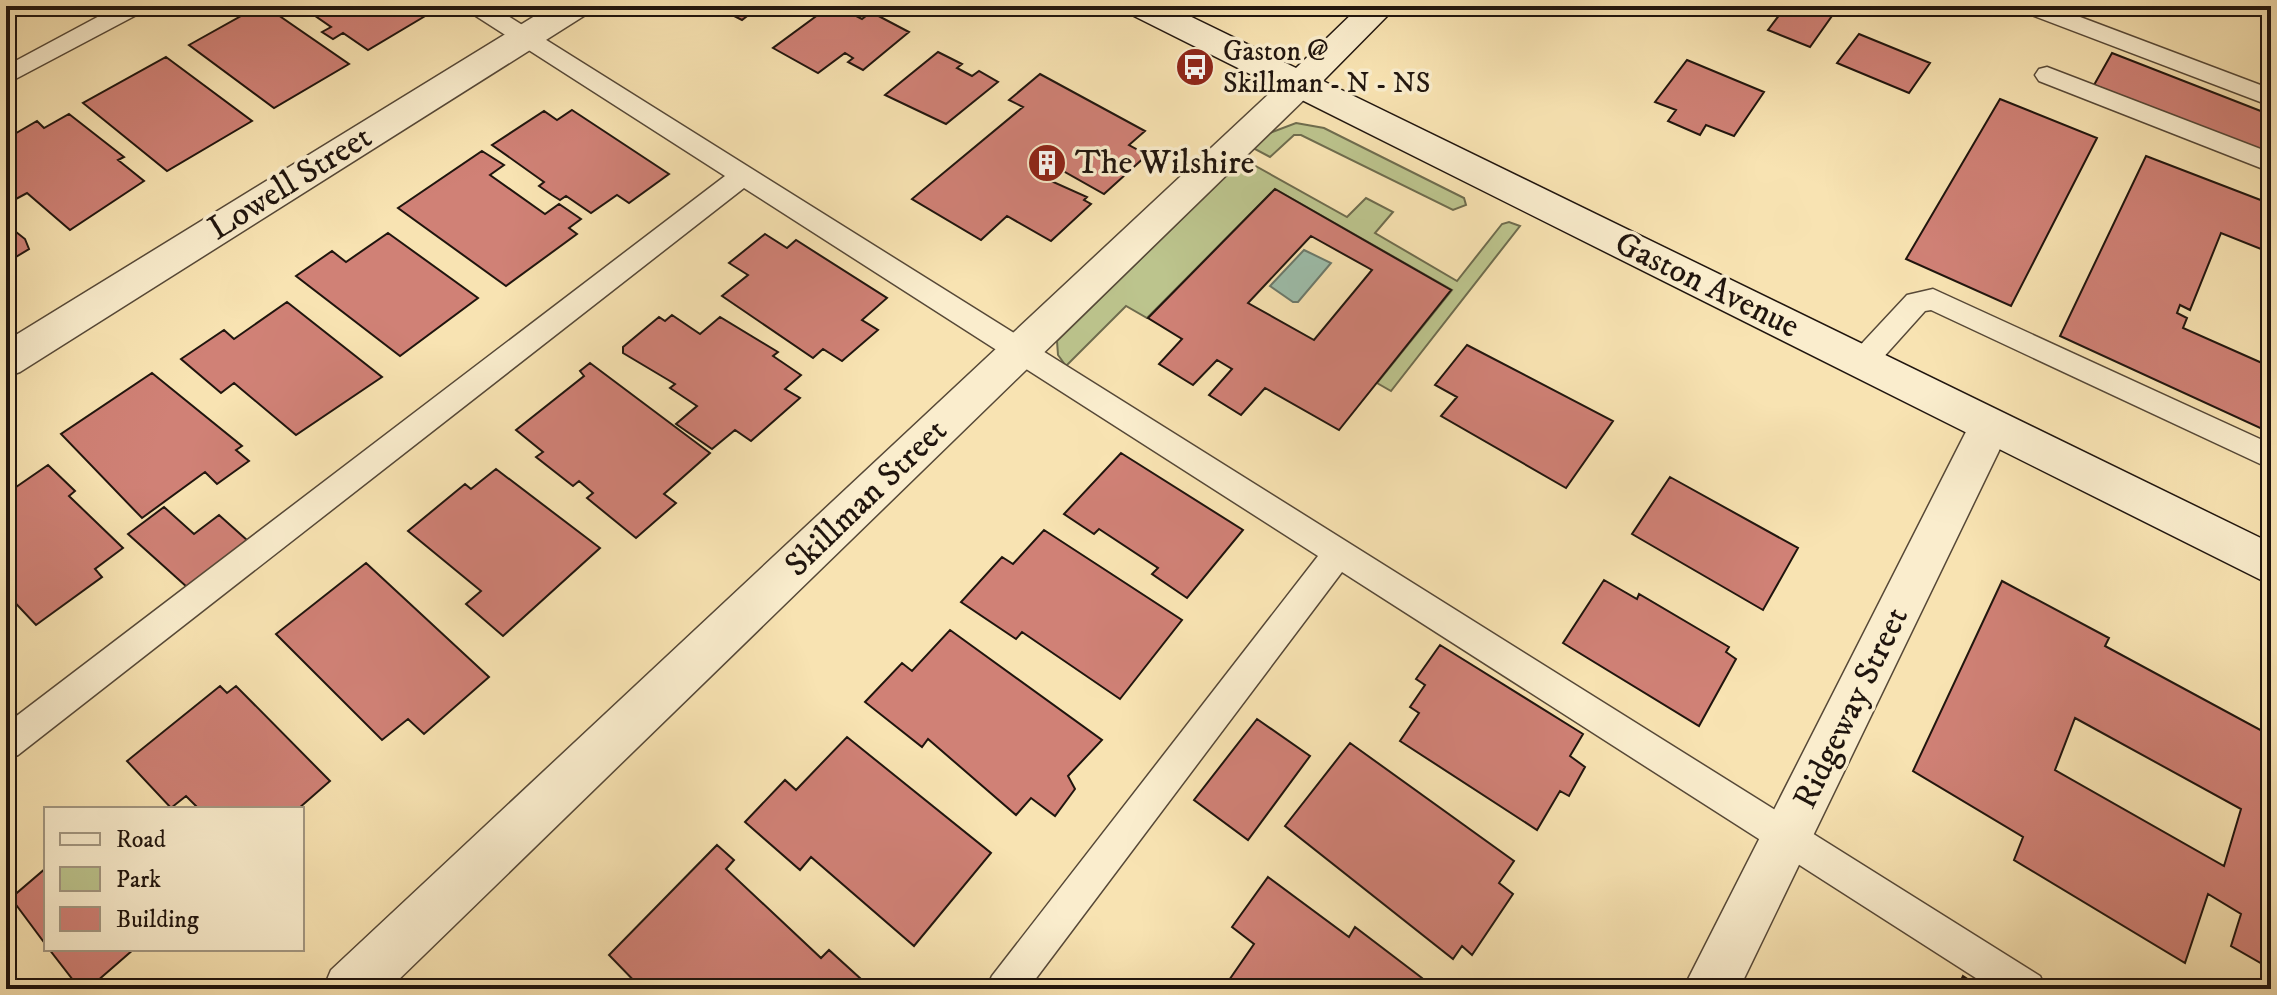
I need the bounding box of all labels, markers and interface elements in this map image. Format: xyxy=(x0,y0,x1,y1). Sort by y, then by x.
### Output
place label: Gaston @ Skillman - N - NS xyxy=(1223,34,1430,101)
bus stop icon: Gaston @ Skillman - N - NS xyxy=(1174,46,1216,88)
street label: Lowell Street xyxy=(200,116,380,250)
building icon: The Wilshire xyxy=(1026,142,1068,184)
place label: The Wilshire xyxy=(1075,142,1255,184)
street label: Gaston Avenue xyxy=(1608,222,1806,348)
street label: Skillman Street xyxy=(776,410,956,586)
street label: Ridgeway Street xyxy=(1784,600,1918,816)
legend xyxy=(44,807,304,951)
text: Road xyxy=(116,825,166,855)
text: Park xyxy=(116,865,161,895)
text: Building xyxy=(116,905,199,935)

